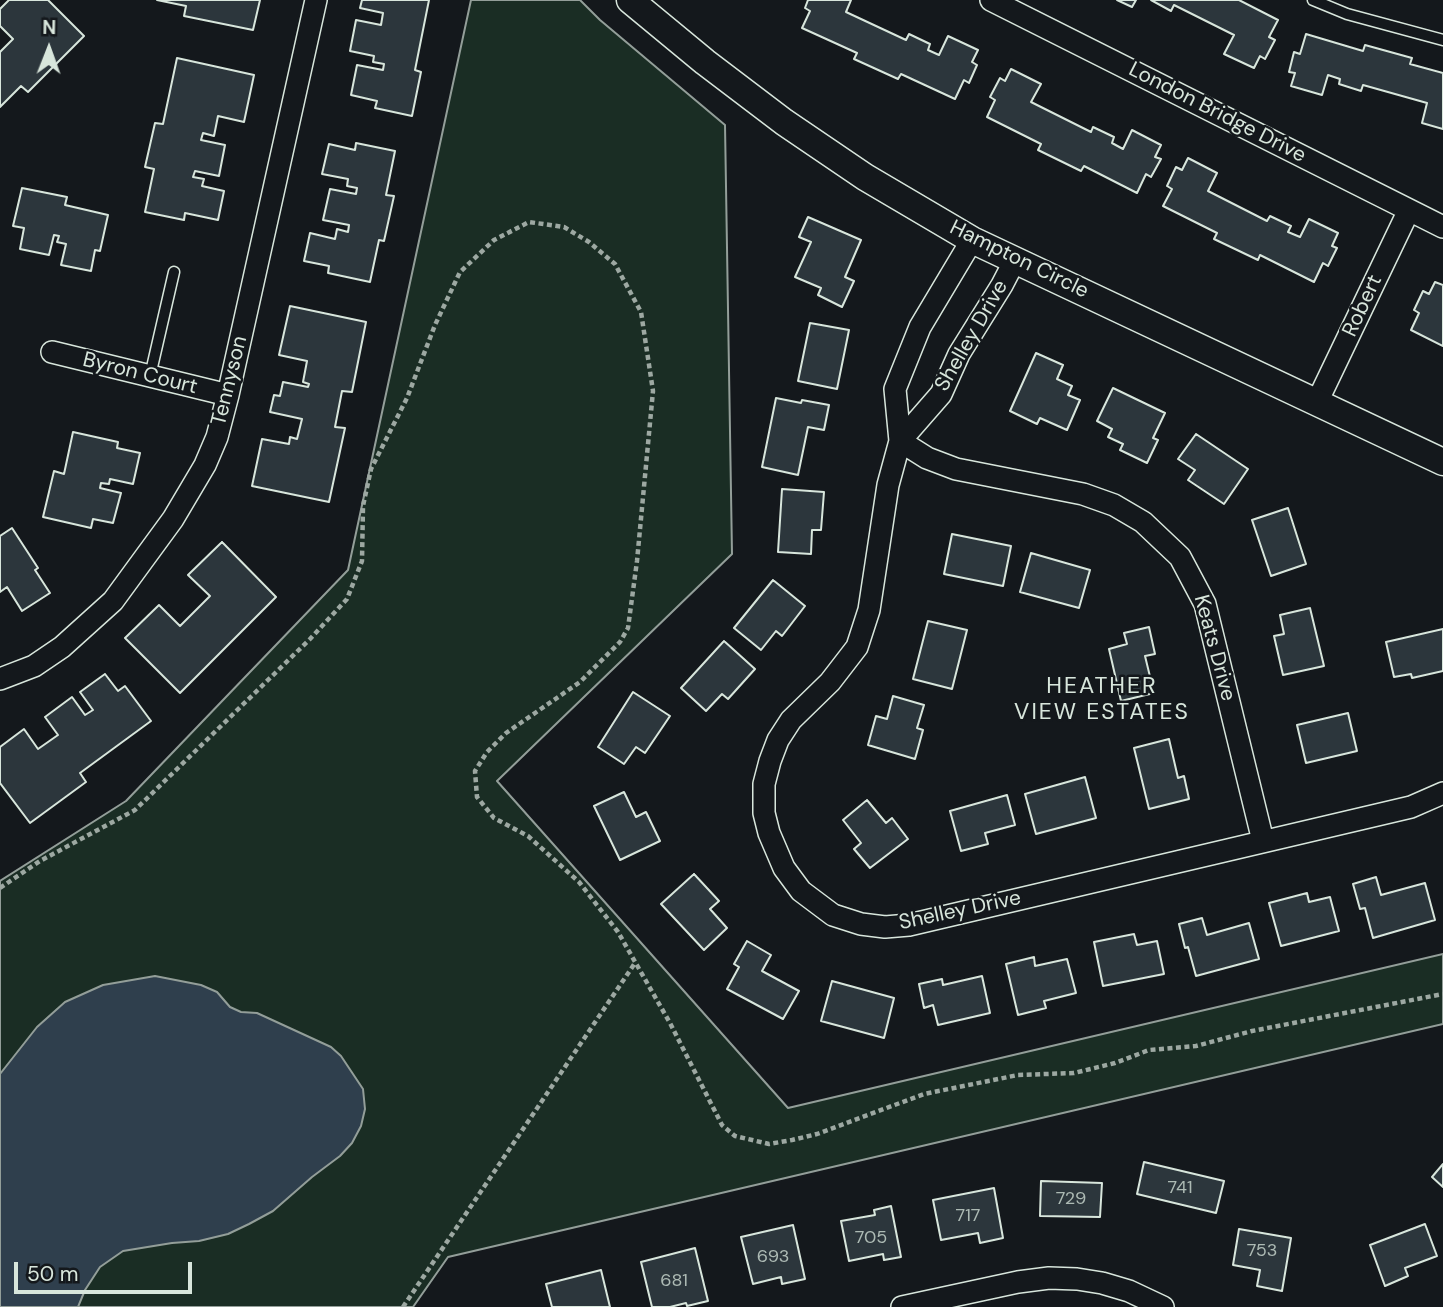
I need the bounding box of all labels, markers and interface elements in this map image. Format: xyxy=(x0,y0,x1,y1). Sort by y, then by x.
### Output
north arrow xyxy=(14,14,84,84)
text: N xyxy=(42,15,57,40)
street label: London Bridge Drive xyxy=(1124,57,1310,169)
street label: Hampton Circle xyxy=(945,216,1093,304)
street label: Robert xyxy=(1338,271,1388,341)
street label: Shelley Drive xyxy=(930,276,1014,396)
street label: Tennyson xyxy=(207,333,253,429)
street label: Byron Court xyxy=(80,348,200,400)
street label: Keats Drive xyxy=(1188,592,1240,704)
district label: HEATHER VIEW ESTATES xyxy=(1016,673,1188,727)
street label: Shelley Drive xyxy=(897,886,1023,936)
house number: 741 xyxy=(1167,1177,1193,1199)
house number: 729 xyxy=(1056,1188,1086,1210)
house number: 717 xyxy=(956,1205,980,1227)
house number: 705 xyxy=(855,1227,887,1249)
house number: 753 xyxy=(1247,1240,1277,1262)
house number: 693 xyxy=(757,1246,789,1268)
scale bar xyxy=(18,1248,196,1292)
text: 50 m xyxy=(27,1260,78,1288)
house number: 681 xyxy=(660,1270,688,1292)

